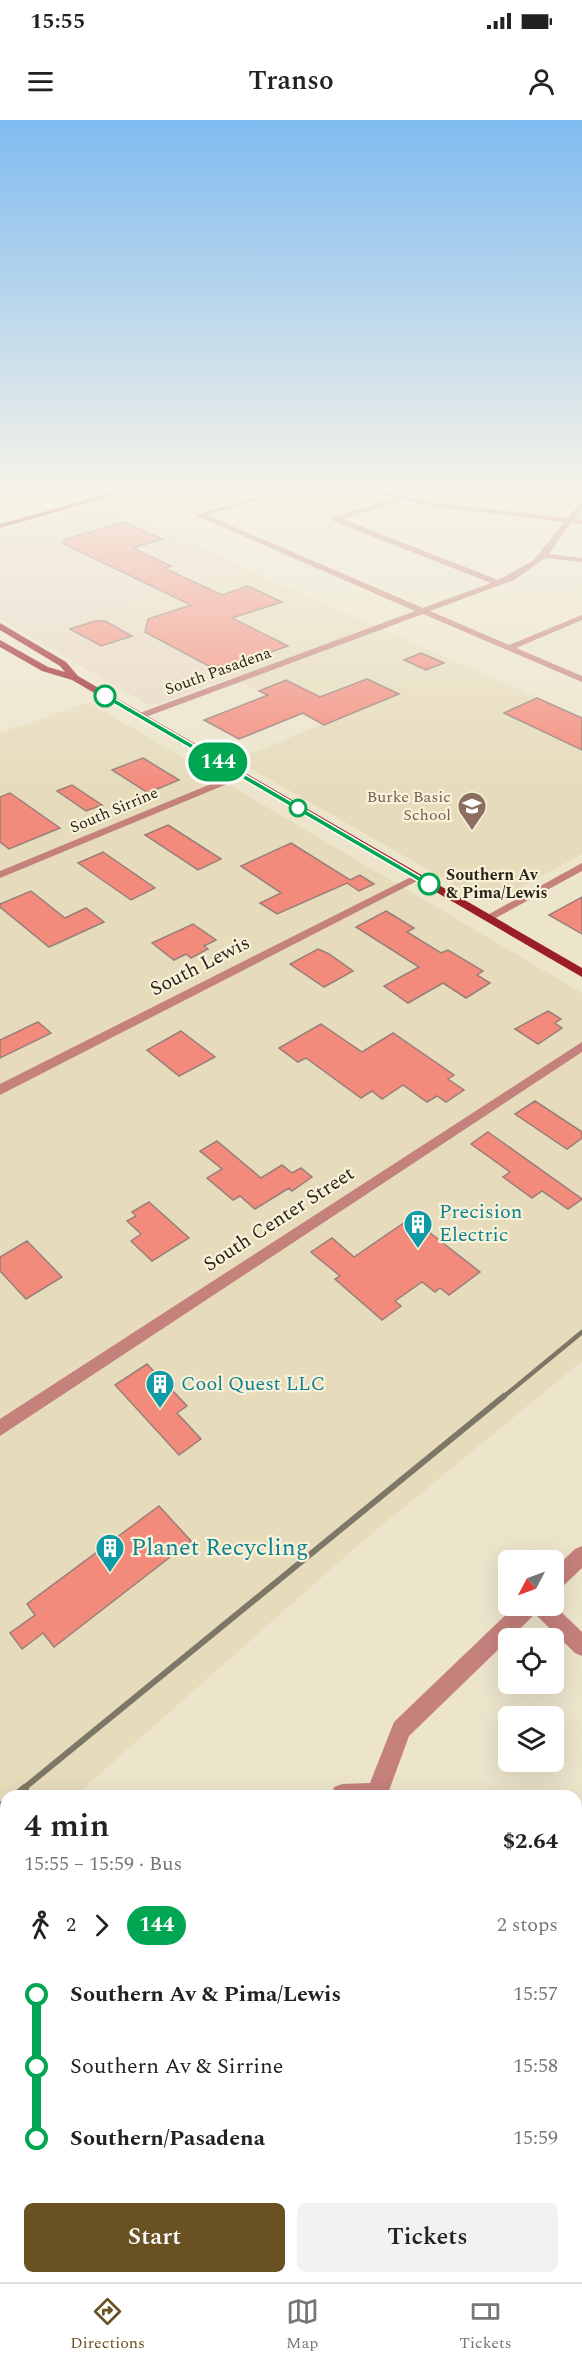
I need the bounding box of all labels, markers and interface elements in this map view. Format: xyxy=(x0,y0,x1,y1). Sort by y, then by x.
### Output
text: 15:55 xyxy=(30,5,85,38)
text: Transo xyxy=(248,60,334,102)
icon: menu xyxy=(24,65,57,98)
icon: person xyxy=(525,65,558,98)
street label: South Pasadena xyxy=(161,641,275,701)
unlabelled marker xyxy=(94,685,116,707)
line badge: 144 xyxy=(184,742,252,782)
text: 144 xyxy=(200,746,236,778)
street label: South Sirrine xyxy=(66,781,162,839)
place label: Burke Basic School xyxy=(367,785,451,827)
school or university icon: Burke Basic School xyxy=(456,790,488,832)
unlabelled marker xyxy=(289,799,307,817)
place label: Southern Av & Pima/Lewis xyxy=(446,863,548,905)
marker: Southern Av & Pima/Lewis xyxy=(418,873,440,895)
street label: South Lewis xyxy=(145,928,255,1004)
street label: South Center Street xyxy=(198,1159,360,1279)
place label: Precision Electric xyxy=(439,1197,522,1250)
building icon: Precision Electric xyxy=(402,1208,434,1250)
building icon: Cool Quest LLC xyxy=(144,1368,176,1410)
place label: Cool Quest LLC xyxy=(181,1369,325,1399)
place label: Planet Recycling xyxy=(131,1530,309,1566)
building icon: Planet Recycling xyxy=(94,1532,126,1574)
north arrow xyxy=(498,1550,564,1616)
map controls xyxy=(498,1550,564,1772)
button: locate xyxy=(498,1628,564,1694)
button: layers xyxy=(498,1706,564,1772)
text: 4 min xyxy=(24,1801,110,1851)
text: $2.64 xyxy=(503,1825,558,1858)
text: 15:55 – 15:59 · Bus xyxy=(24,1849,182,1879)
icon: walk xyxy=(24,1909,57,1942)
icon: forward xyxy=(85,1909,118,1942)
text: 144 xyxy=(139,1909,174,1941)
text: 2 xyxy=(66,1910,76,1940)
text: 2 stops xyxy=(497,1910,558,1940)
text: Southern Av & Pima/Lewis xyxy=(70,1978,341,2011)
text: 15:57 xyxy=(513,1979,558,2009)
text: Southern Av & Sirrine xyxy=(70,2050,283,2083)
text: 15:58 xyxy=(513,2051,558,2081)
text: Southern/Pasadena xyxy=(70,2122,265,2155)
text: 15:59 xyxy=(513,2123,558,2153)
button: Start xyxy=(24,2203,285,2272)
button: Tickets xyxy=(297,2203,558,2272)
tab: Directions xyxy=(70,2295,145,2355)
tab: Map xyxy=(286,2295,319,2355)
tab: Tickets xyxy=(459,2295,512,2355)

